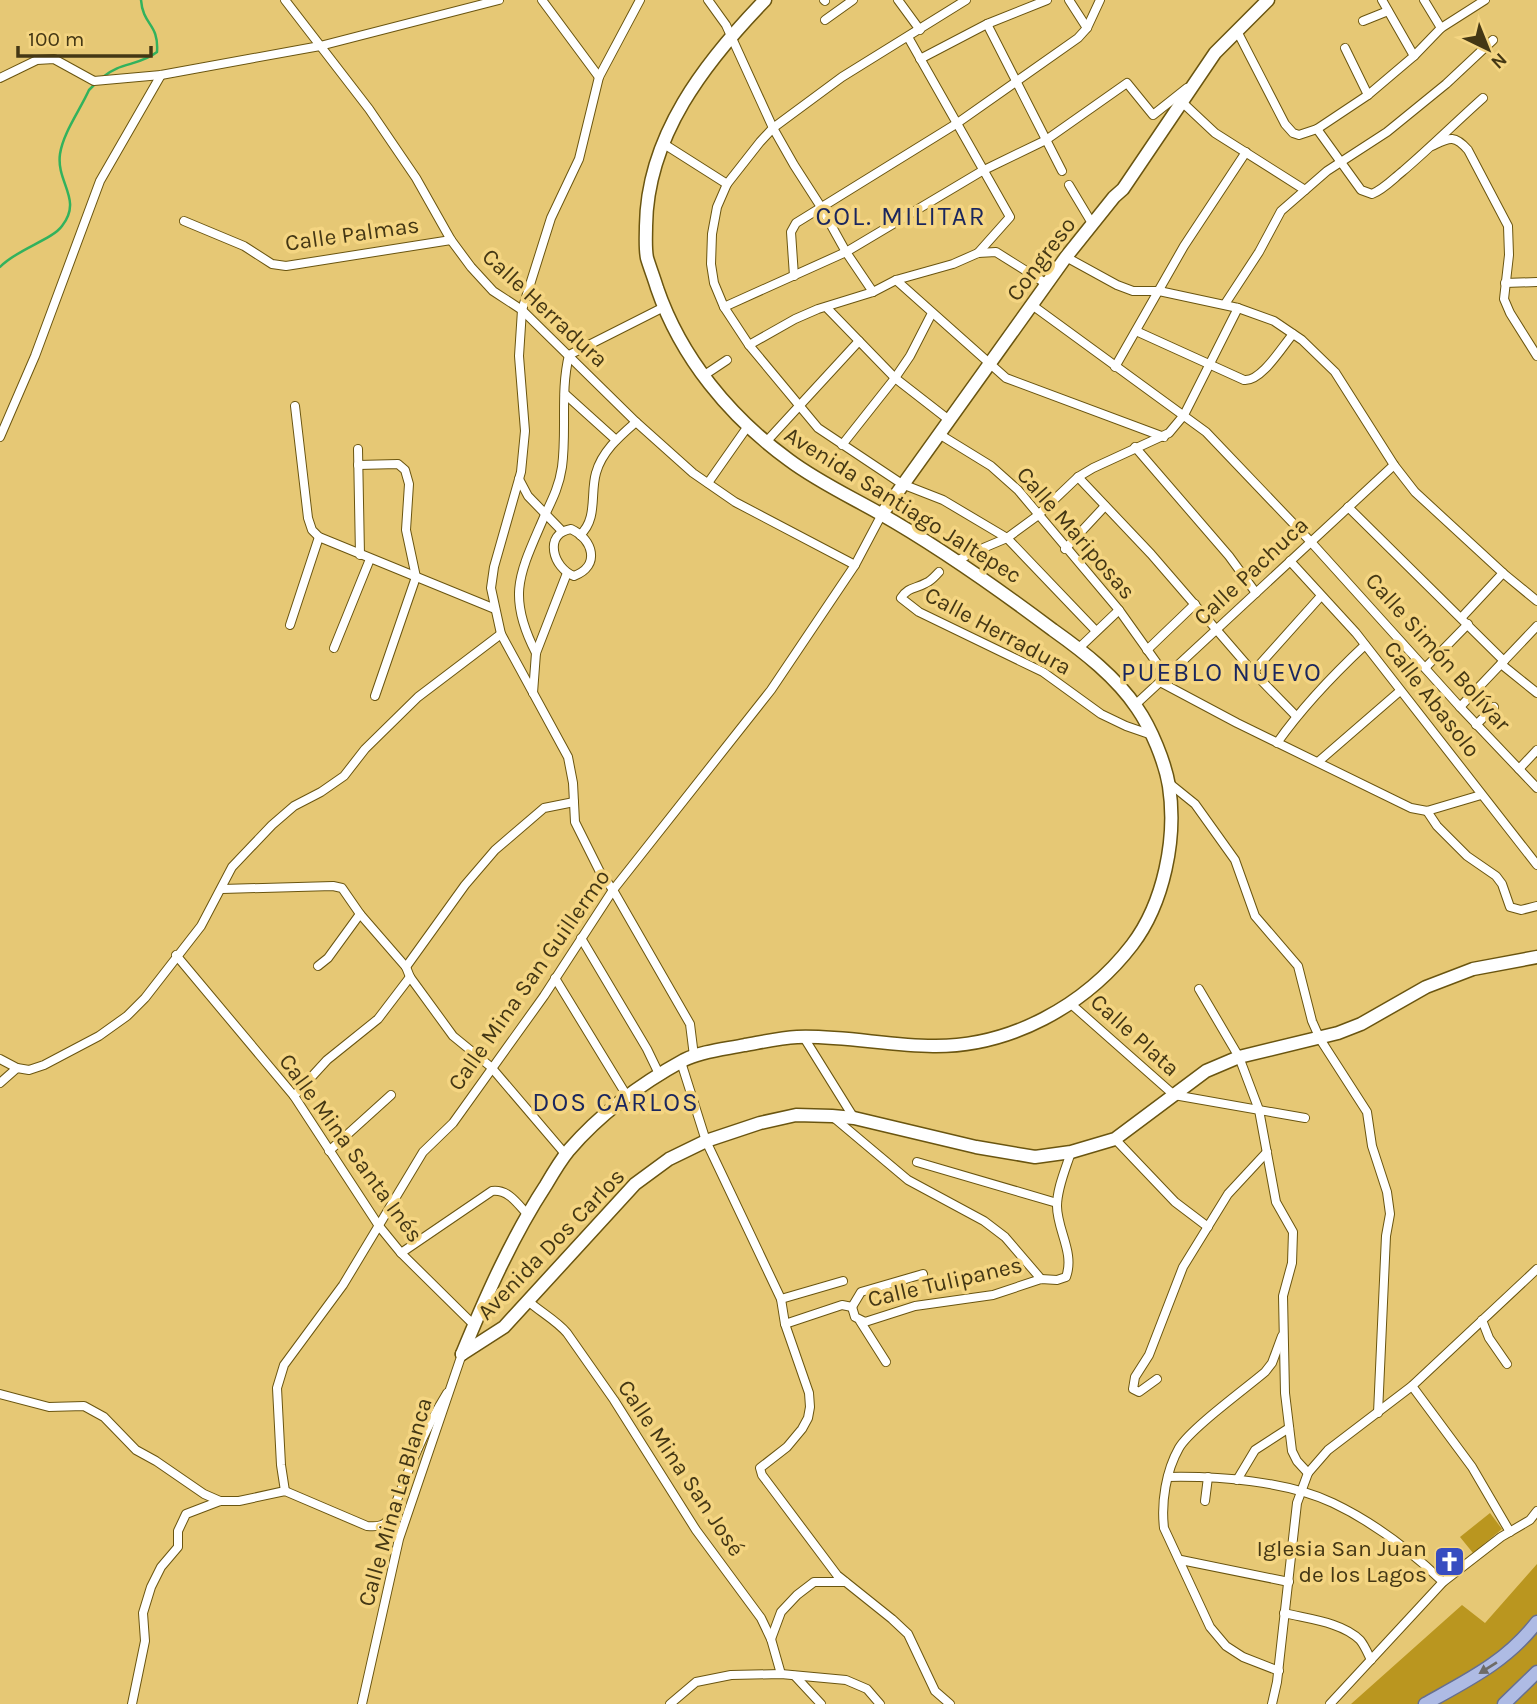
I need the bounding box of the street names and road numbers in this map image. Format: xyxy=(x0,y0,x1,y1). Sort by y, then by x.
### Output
street label: Calle Palmas xyxy=(283,211,421,257)
street label: Congreso xyxy=(1001,212,1081,306)
street label: Calle Herradura xyxy=(477,243,613,373)
street label: Avenida Santiago Jaltepec xyxy=(780,421,1026,589)
street label: Calle Mariposas xyxy=(1011,461,1141,605)
street label: Calle Pachuca xyxy=(1188,511,1314,631)
street label: Calle Simón Bolívar xyxy=(1360,567,1517,737)
street label: Calle Herradura xyxy=(920,581,1076,681)
street label: Calle Abasolo xyxy=(1378,635,1486,763)
street label: Calle Mina San Guillermo xyxy=(442,864,616,1096)
street label: Calle Plata xyxy=(1085,988,1185,1082)
street label: Calle Mina Santa Inés xyxy=(273,1048,429,1248)
street label: Avenida Dos Carlos xyxy=(472,1163,630,1325)
street label: Calle Tulipanes xyxy=(865,1251,1025,1313)
street label: Calle Mina San José xyxy=(612,1375,750,1561)
street label: Calle Mina La Blanca xyxy=(352,1394,438,1610)

